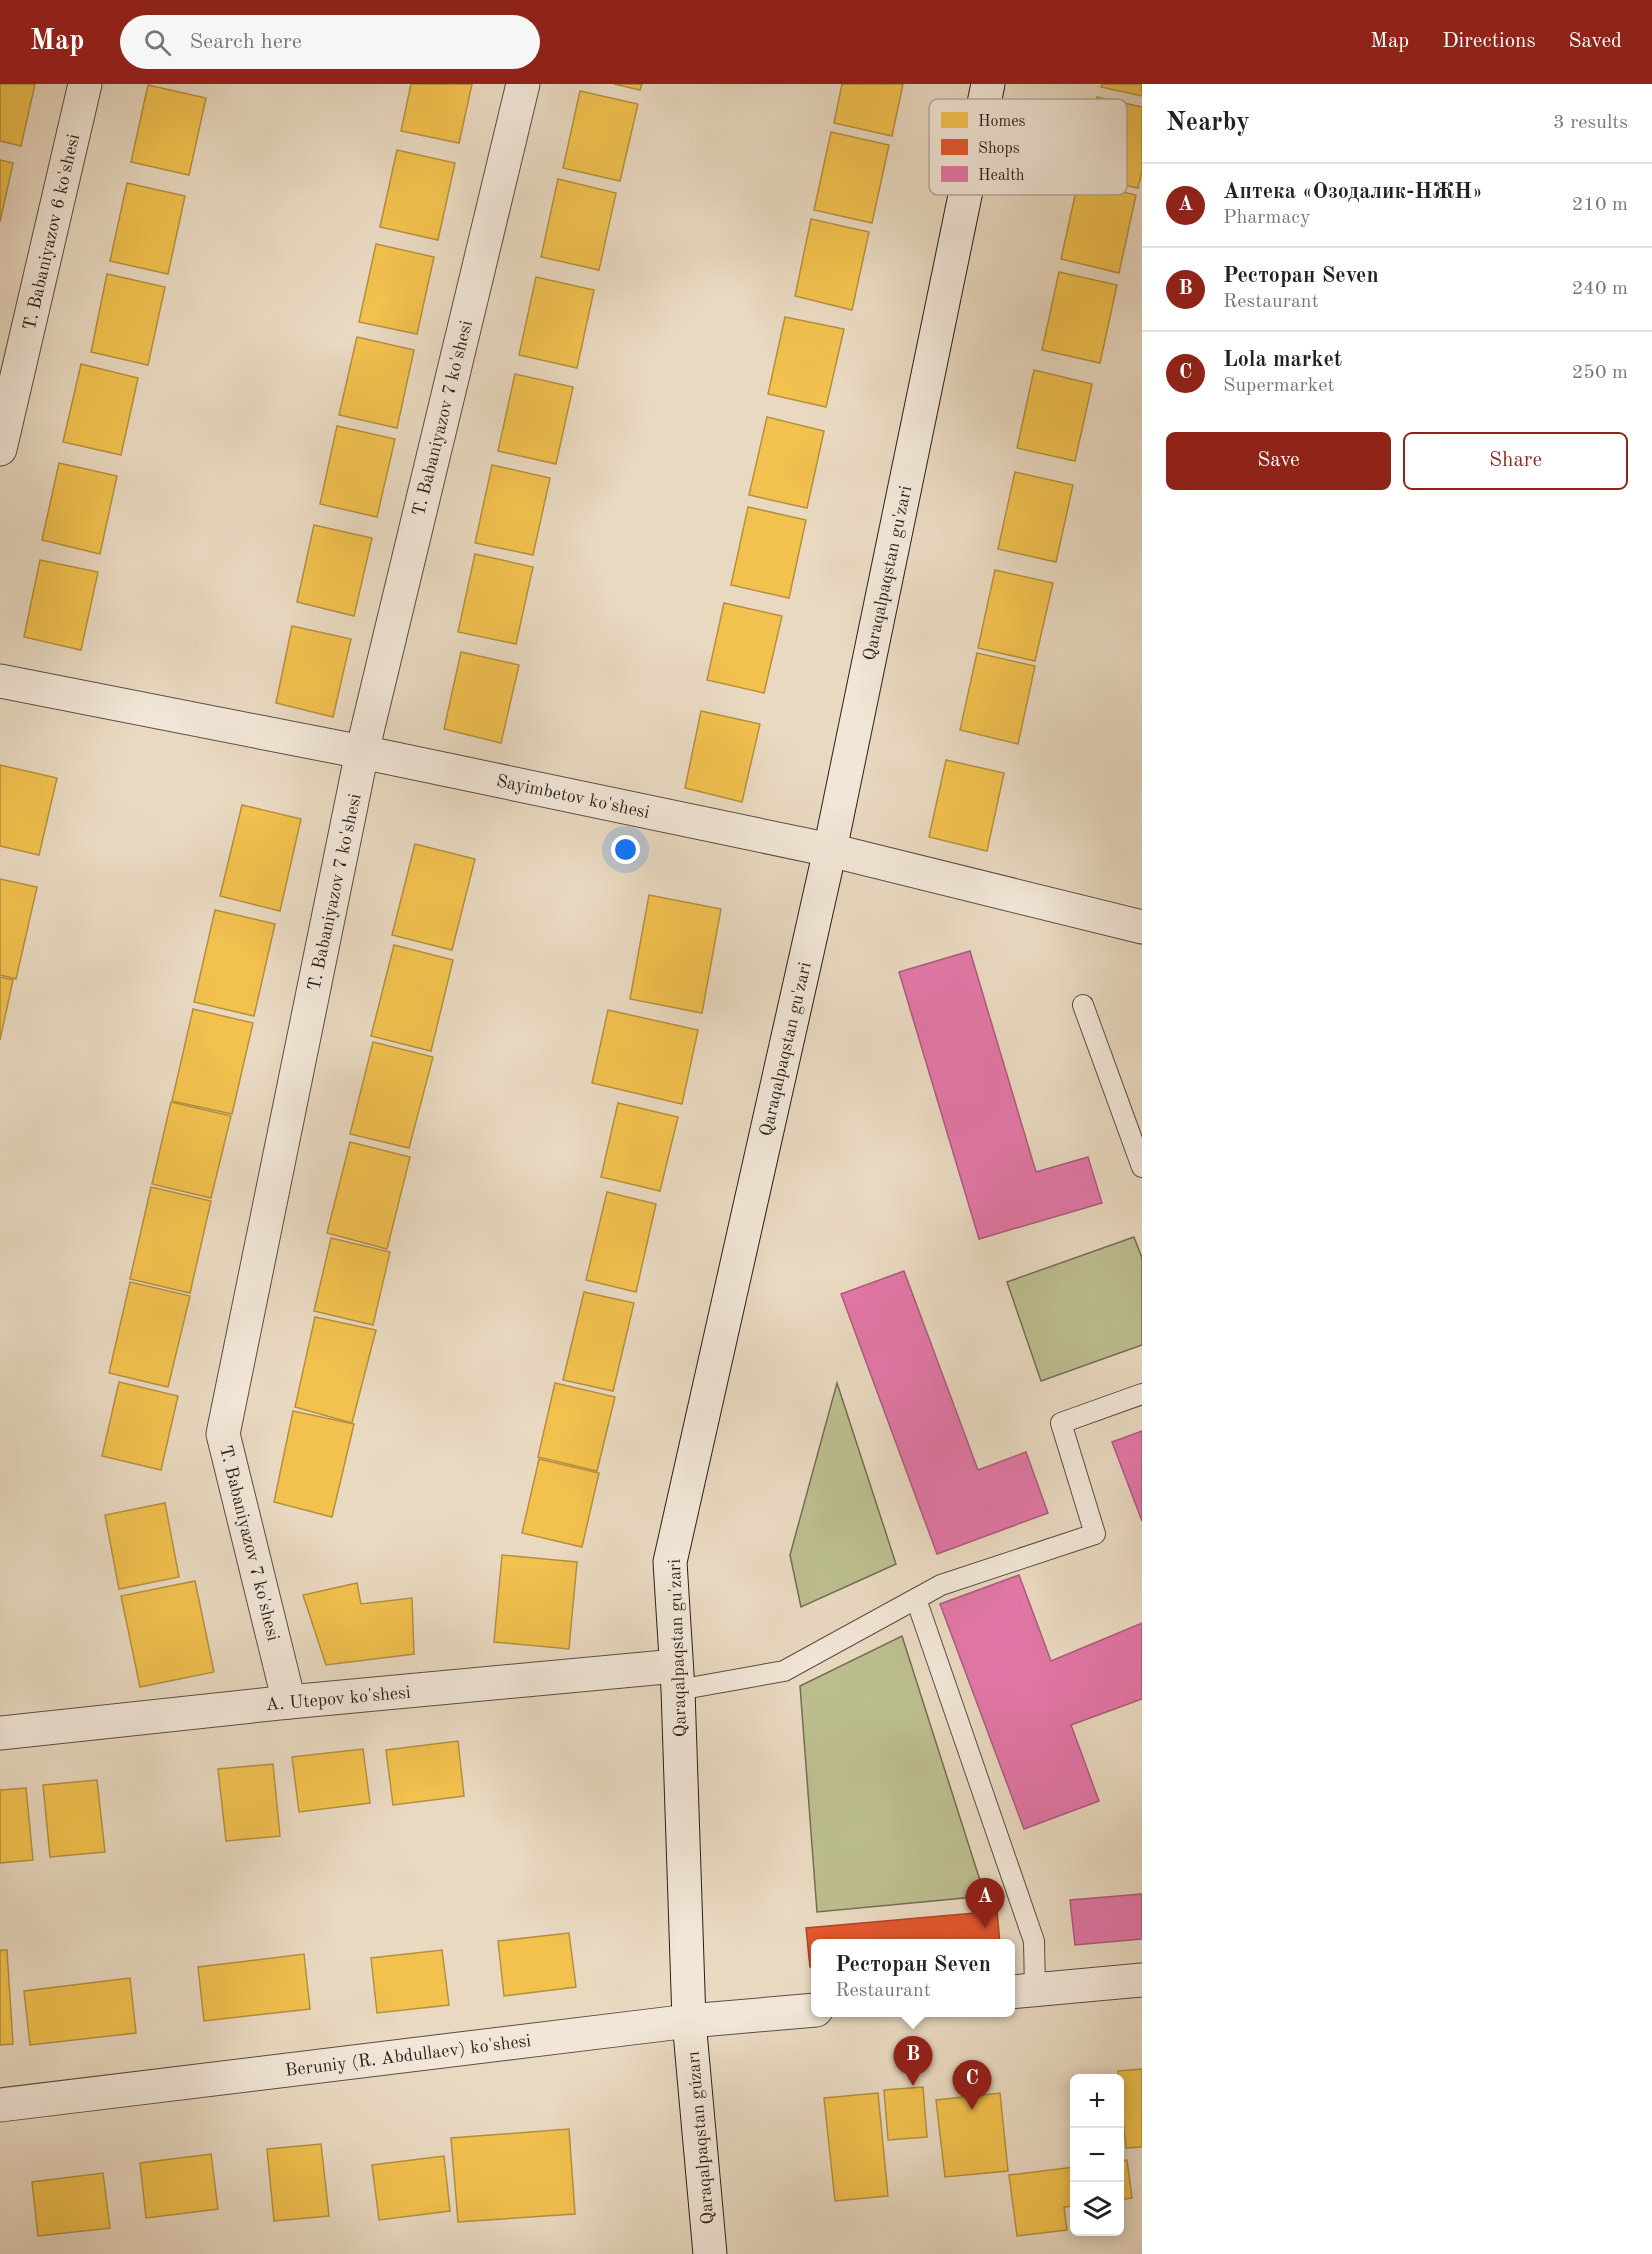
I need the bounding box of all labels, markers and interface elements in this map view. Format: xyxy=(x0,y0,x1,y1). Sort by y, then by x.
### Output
search box xyxy=(120,15,540,69)
icon: search xyxy=(141,26,174,59)
text: Map xyxy=(30,28,84,56)
text: Search here xyxy=(189,31,302,53)
text: Map xyxy=(1370,31,1409,52)
text: Directions xyxy=(1442,31,1536,52)
text: Saved xyxy=(1569,31,1622,52)
legend xyxy=(929,99,1127,195)
text: Nearby xyxy=(1166,110,1250,136)
text: 3 results xyxy=(1553,113,1628,133)
text: Homes xyxy=(978,114,1026,130)
street label: T. Babaniyazov 6 ko'shesi xyxy=(21,132,83,332)
text: Shops xyxy=(978,141,1020,157)
text: Health xyxy=(978,168,1025,184)
text: Аптека «Озодалик-НЖН» xyxy=(1223,181,1483,203)
text: A xyxy=(1178,195,1193,215)
text: 210 m xyxy=(1572,195,1628,215)
text: Pharmacy xyxy=(1223,208,1311,228)
text: Ресторан Seven xyxy=(1223,265,1379,287)
text: B xyxy=(1178,279,1193,299)
text: 240 m xyxy=(1572,279,1628,299)
text: Restaurant xyxy=(1223,292,1319,312)
street label: T. Babaniyazov 7 ko'shesi xyxy=(410,318,476,518)
text: Lola market xyxy=(1223,349,1342,371)
text: C xyxy=(1179,363,1192,383)
text: 250 m xyxy=(1572,363,1628,383)
text: Supermarket xyxy=(1223,376,1334,396)
button: Save xyxy=(1166,432,1391,490)
button: Share xyxy=(1403,432,1628,490)
street label: Qaraqalpaqstan gu'zari xyxy=(861,484,915,662)
street label: Sayimbetov ko'shesi xyxy=(495,772,651,822)
street label: T. Babaniyazov 7 ko'shesi xyxy=(305,792,365,992)
your location xyxy=(611,835,640,864)
street label: Qaraqalpaqstan gu'zari xyxy=(757,960,815,1138)
street label: T. Babaniyazov 7 ko'shesi xyxy=(216,1444,282,1643)
street label: Qaraqalpaqstan gu'zari xyxy=(666,1558,690,1737)
street label: A. Utepov ko'shesi xyxy=(265,1684,412,1714)
pin: A xyxy=(966,1878,1004,1928)
popup xyxy=(811,1939,1015,2017)
text: Ресторан Seven xyxy=(835,1954,991,1976)
text: Restaurant xyxy=(835,1981,931,2001)
street label: Beruniy (R. Abdullaev) ko'shesi xyxy=(284,2031,532,2080)
pin: B xyxy=(894,2036,932,2086)
street label: Qaraqalpaqstan gúzarı xyxy=(684,2050,718,2225)
pin: C xyxy=(952,2060,992,2110)
map controls xyxy=(1070,2074,1124,2236)
button: + xyxy=(1070,2074,1124,2128)
button: − xyxy=(1070,2128,1124,2182)
button: layers xyxy=(1070,2182,1124,2236)

